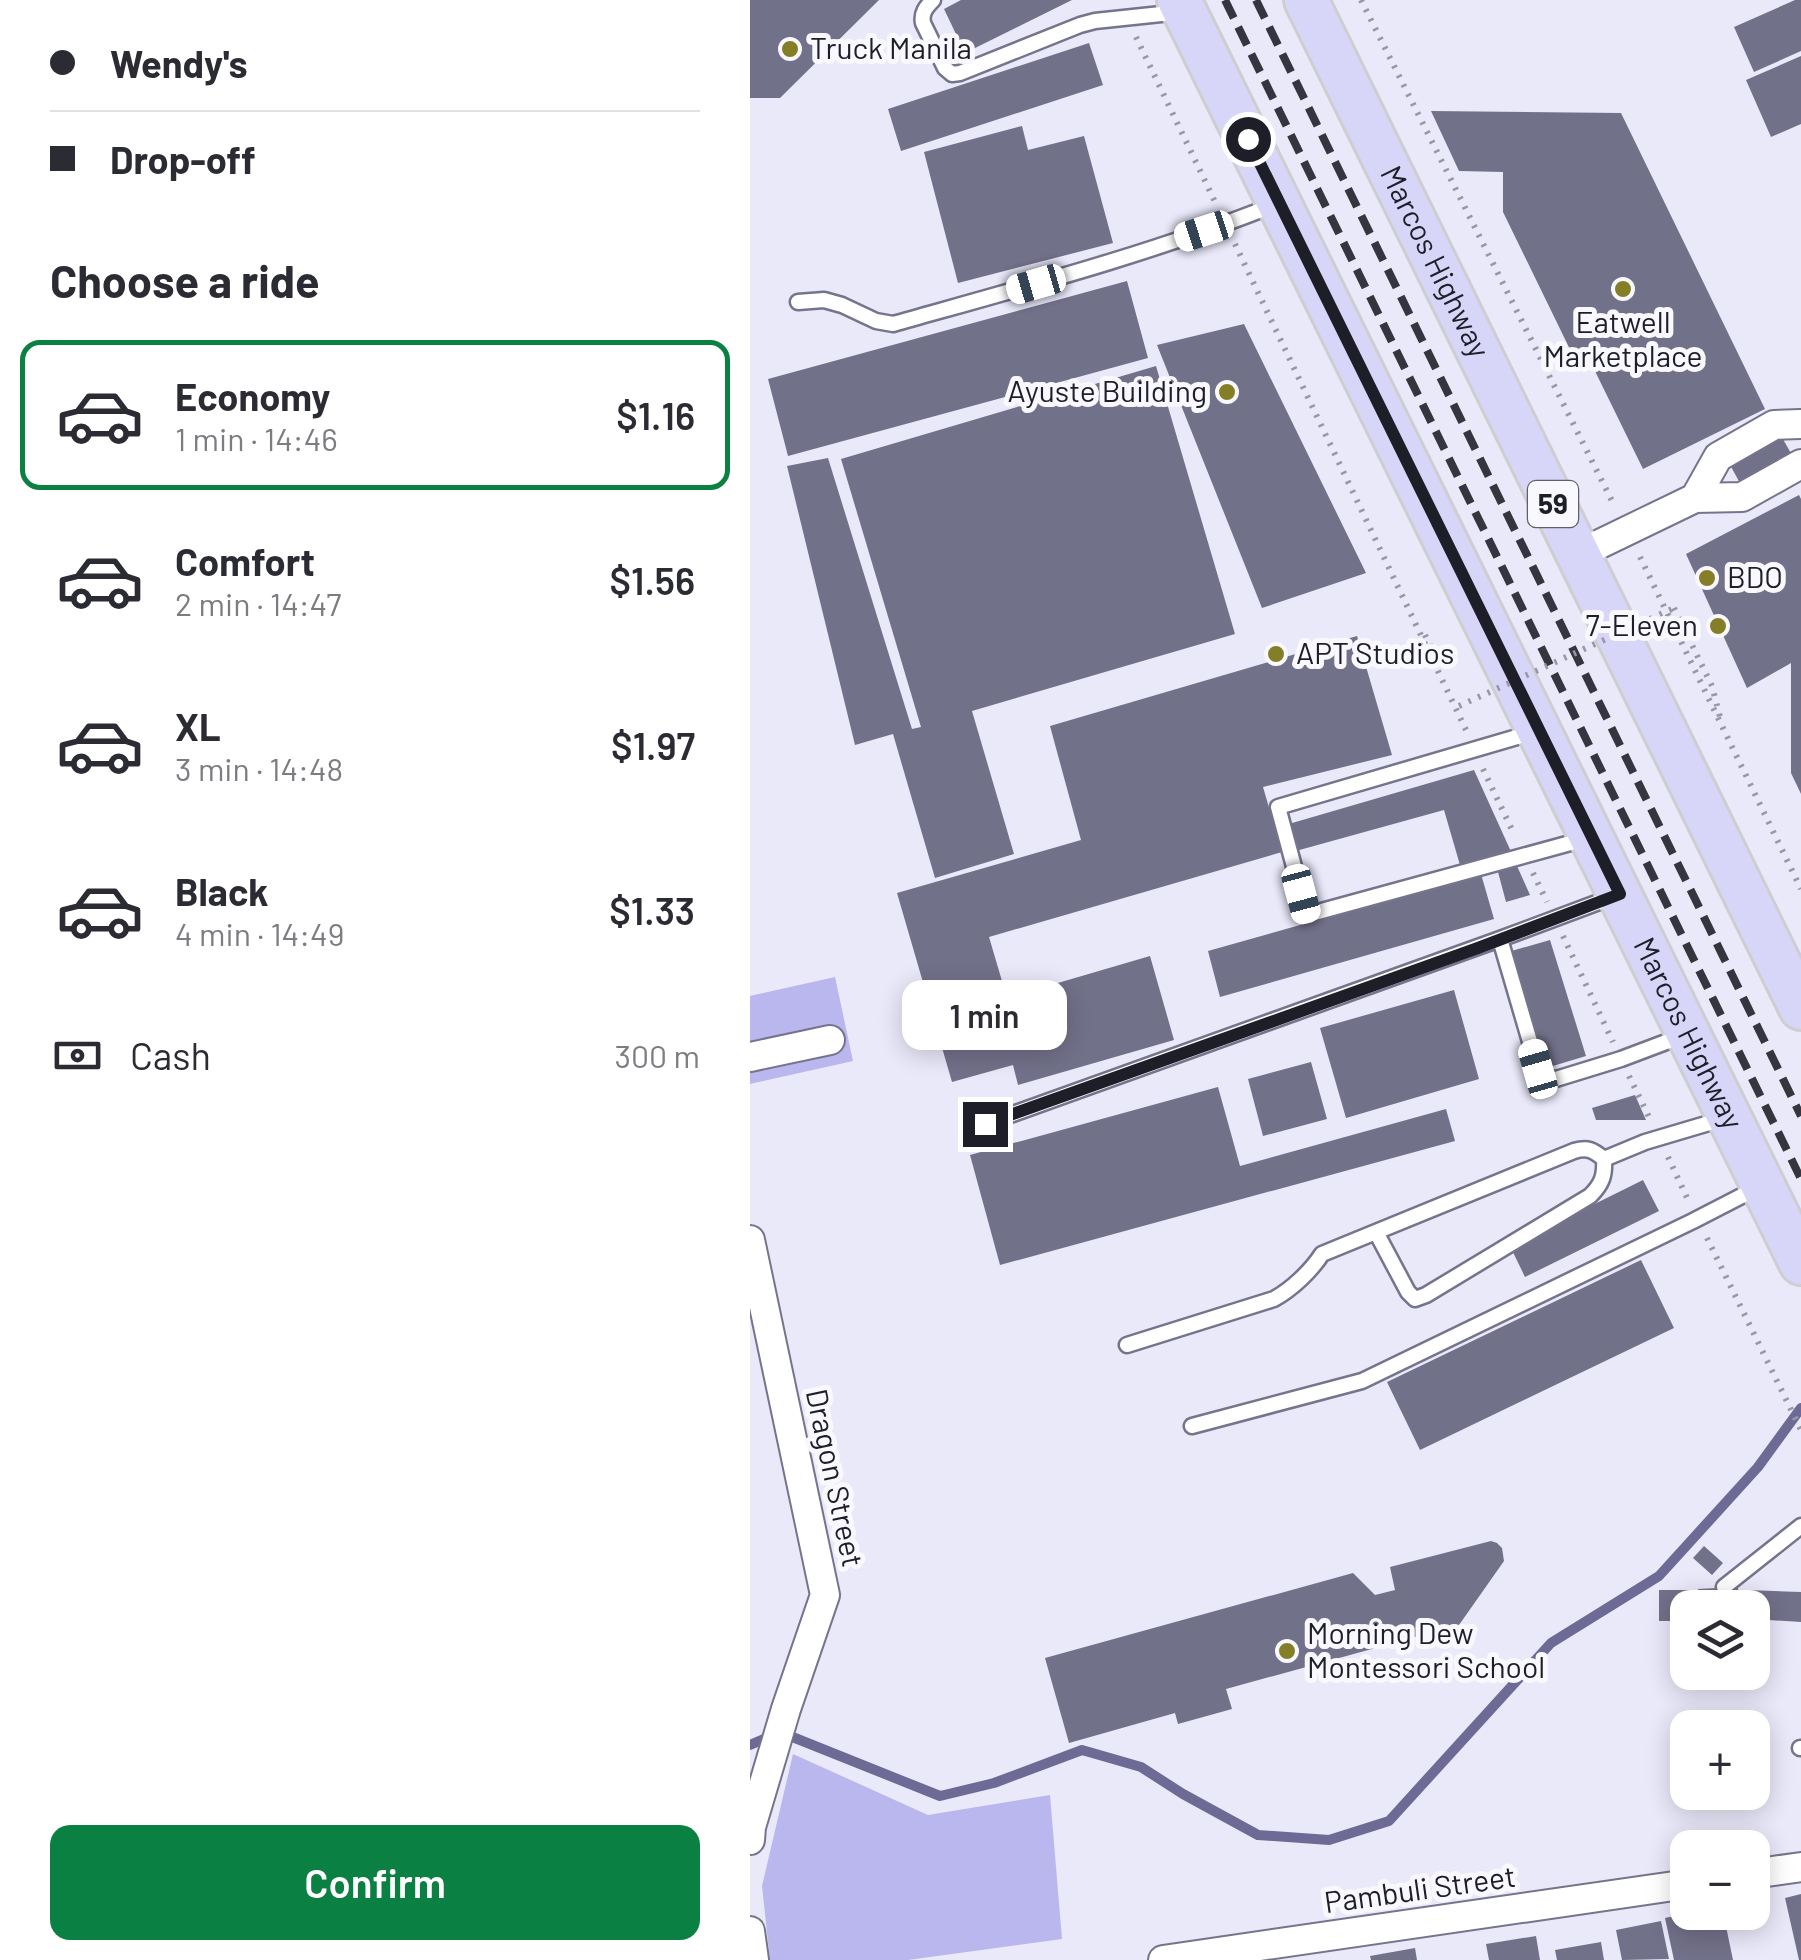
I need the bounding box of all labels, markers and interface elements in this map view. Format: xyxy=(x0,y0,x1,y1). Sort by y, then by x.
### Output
place label: Truck Manila xyxy=(810,29,972,65)
marker: Truck Manila xyxy=(779,38,801,60)
text: Wendy's xyxy=(110,40,248,86)
route start xyxy=(1226,117,1271,162)
text: Drop-off xyxy=(110,136,256,182)
street label: Marcos Highway xyxy=(1374,159,1499,363)
car xyxy=(1171,207,1237,255)
text: Choose a ride xyxy=(50,253,320,307)
car xyxy=(1003,261,1069,307)
marker: Eatwell Marketplace xyxy=(1612,278,1634,300)
place label: Eatwell Marketplace xyxy=(1543,303,1703,373)
icon: car xyxy=(55,370,145,460)
place label: Ayuste Building xyxy=(1008,372,1207,408)
text: Economy xyxy=(175,373,330,419)
marker: Ayuste Building xyxy=(1216,381,1238,403)
text: $1.16 xyxy=(616,392,695,438)
text: 1 min · 14:46 xyxy=(175,419,338,457)
road number: 59 xyxy=(1528,481,1578,527)
icon: car xyxy=(55,535,145,625)
text: Comfort xyxy=(175,538,315,584)
text: $1.56 xyxy=(609,557,695,603)
place label: BDO xyxy=(1727,558,1783,594)
marker: BDO xyxy=(1696,567,1718,589)
text: 2 min · 14:47 xyxy=(175,584,341,622)
place label: 7-Eleven xyxy=(1585,606,1698,642)
marker: 7-Eleven xyxy=(1707,615,1729,637)
place label: APT Studios xyxy=(1296,634,1454,670)
marker: APT Studios xyxy=(1265,643,1287,665)
icon: car xyxy=(55,700,145,790)
text: XL xyxy=(175,703,221,749)
text: $1.97 xyxy=(611,722,695,768)
text: 3 min · 14:48 xyxy=(175,749,343,787)
car xyxy=(1279,861,1323,927)
icon: car xyxy=(55,865,145,955)
text: Black xyxy=(175,868,269,914)
text: $1.33 xyxy=(609,887,695,933)
text: 4 min · 14:49 xyxy=(175,914,344,952)
street label: Marcos Highway xyxy=(1627,931,1752,1135)
callout: 1 min xyxy=(902,979,1068,1049)
text: 1 min xyxy=(950,996,1019,1034)
icon: cash xyxy=(50,1028,105,1083)
text: Cash xyxy=(130,1032,211,1078)
text: 300 m xyxy=(614,1036,700,1074)
car xyxy=(1515,1036,1561,1102)
route end xyxy=(963,1102,1008,1147)
street label: Dragon Street xyxy=(800,1385,872,1570)
map controls xyxy=(1670,1590,1770,1930)
button: layers xyxy=(1670,1590,1770,1690)
place label: Morning Dew Montessori School xyxy=(1307,1614,1545,1684)
marker: Morning Dew Montessori School xyxy=(1276,1640,1298,1662)
button: + xyxy=(1670,1710,1770,1810)
button: Confirm xyxy=(50,1825,700,1940)
button: − xyxy=(1670,1830,1770,1930)
street label: Pambuli Street xyxy=(1322,1857,1518,1919)

